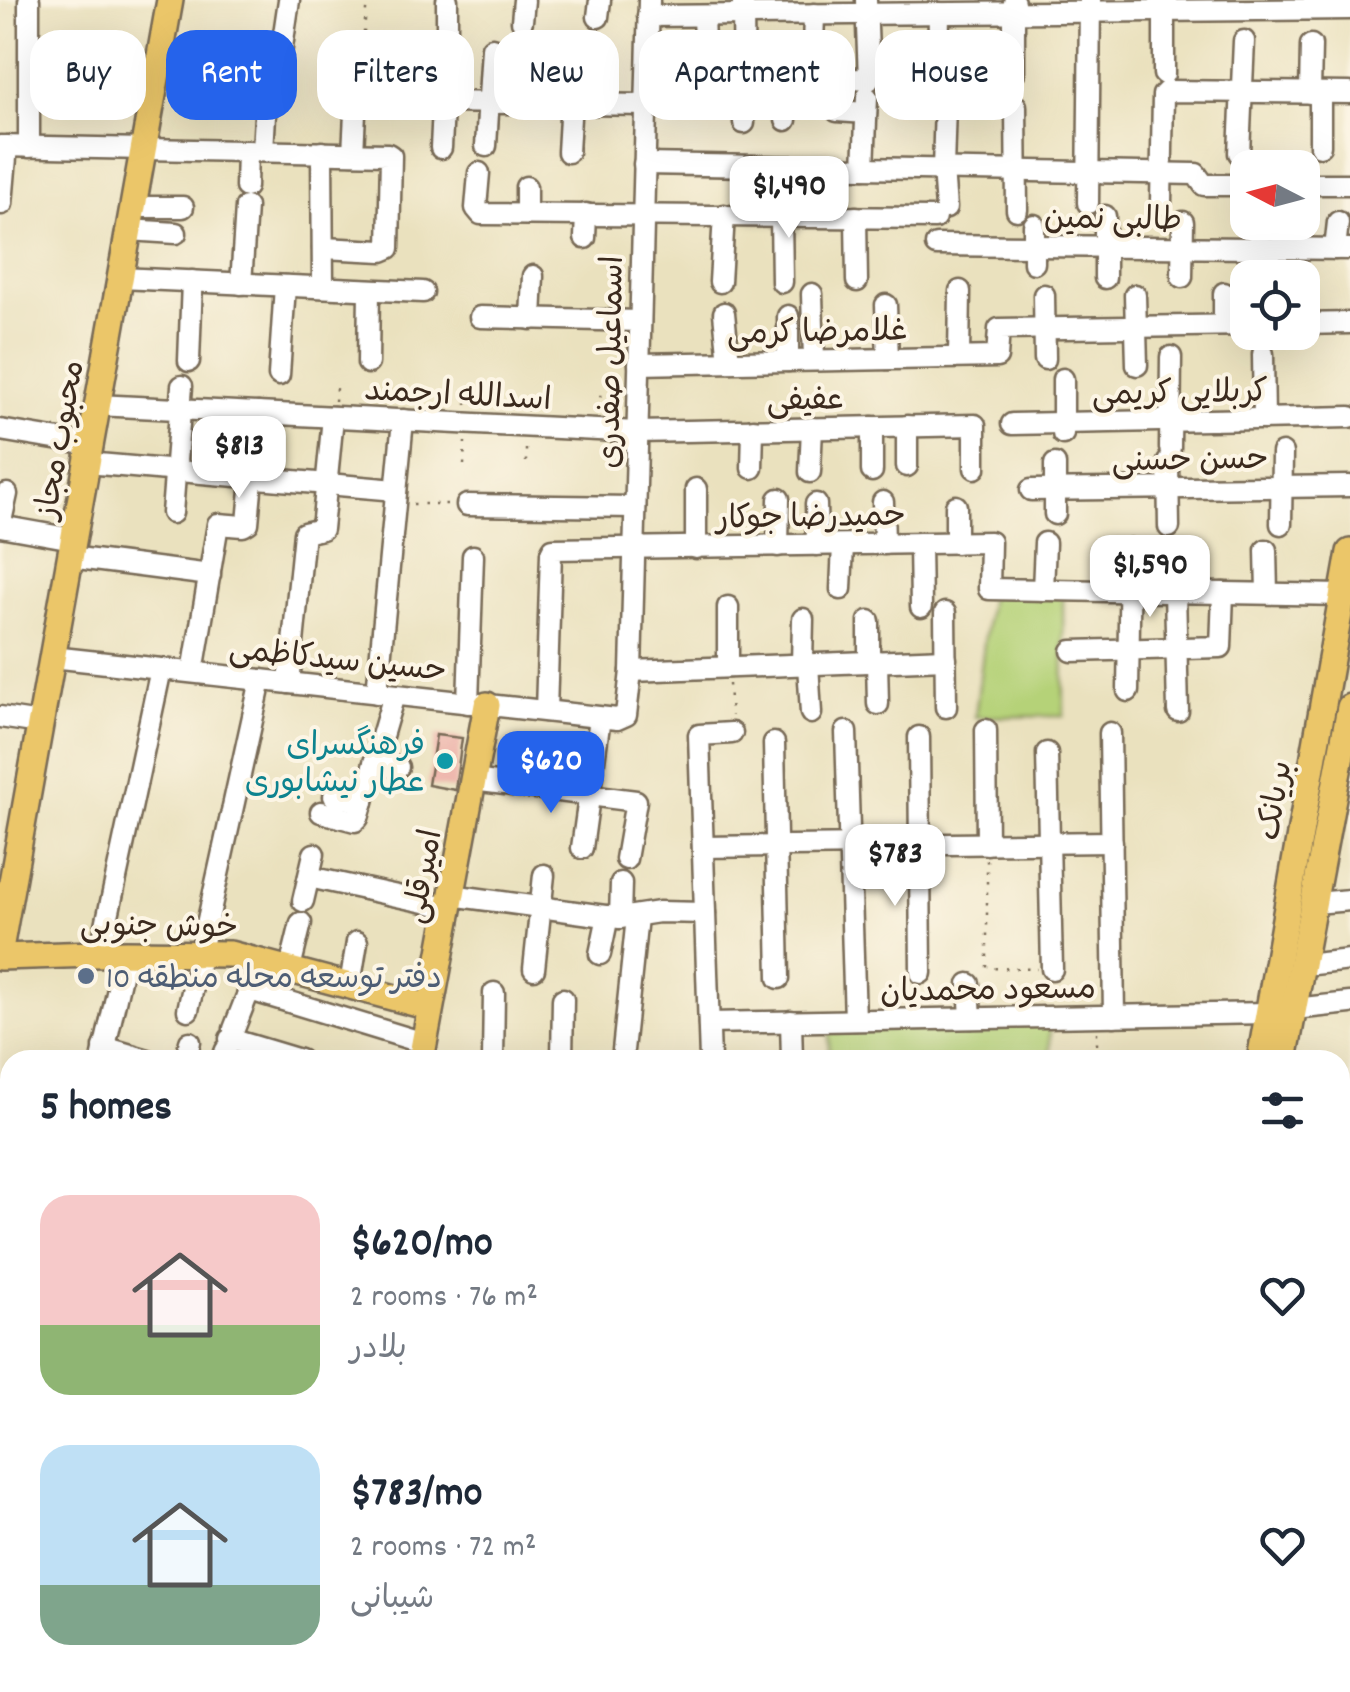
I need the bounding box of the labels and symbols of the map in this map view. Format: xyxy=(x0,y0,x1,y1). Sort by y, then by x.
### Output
north arrow xyxy=(1230,150,1320,240)
pin: $1,490 xyxy=(708,156,870,241)
street label: طالبی نمین xyxy=(1044,198,1182,246)
street label: اسماعیل صفدری xyxy=(589,255,639,469)
street label: غلامرضا کرمی xyxy=(726,310,908,360)
street label: محبوب مجاز xyxy=(26,357,99,526)
street label: اسدالله ارجمند xyxy=(363,370,553,426)
street label: کربلایی کریمی xyxy=(1092,371,1269,421)
street label: عفیفی xyxy=(766,379,844,427)
pin: $813 xyxy=(180,416,298,501)
street label: حسن حسنی xyxy=(1111,439,1269,487)
street label: حمیدرضا جوکار xyxy=(713,495,906,545)
pin: $1,590 xyxy=(1069,535,1231,620)
street label: حسین سیدکاظمی xyxy=(226,629,449,697)
place label: فرهنگسرای عطار نیشابوری xyxy=(245,725,425,808)
pin: $620 xyxy=(492,731,610,816)
marker: فرهنگسرای عطار نیشابوری xyxy=(434,750,456,772)
street label: بریانک xyxy=(1248,757,1308,844)
pin: $783 xyxy=(836,824,954,909)
street label: امیرقلی xyxy=(394,826,458,928)
street label: خوش جنوبی xyxy=(80,905,238,953)
place label: دفتر توسعه محله منطقه 10 xyxy=(106,958,442,1004)
marker: دفتر توسعه محله منطقه 10 xyxy=(75,965,97,987)
street label: مسعود محمدیان xyxy=(880,968,1096,1018)

